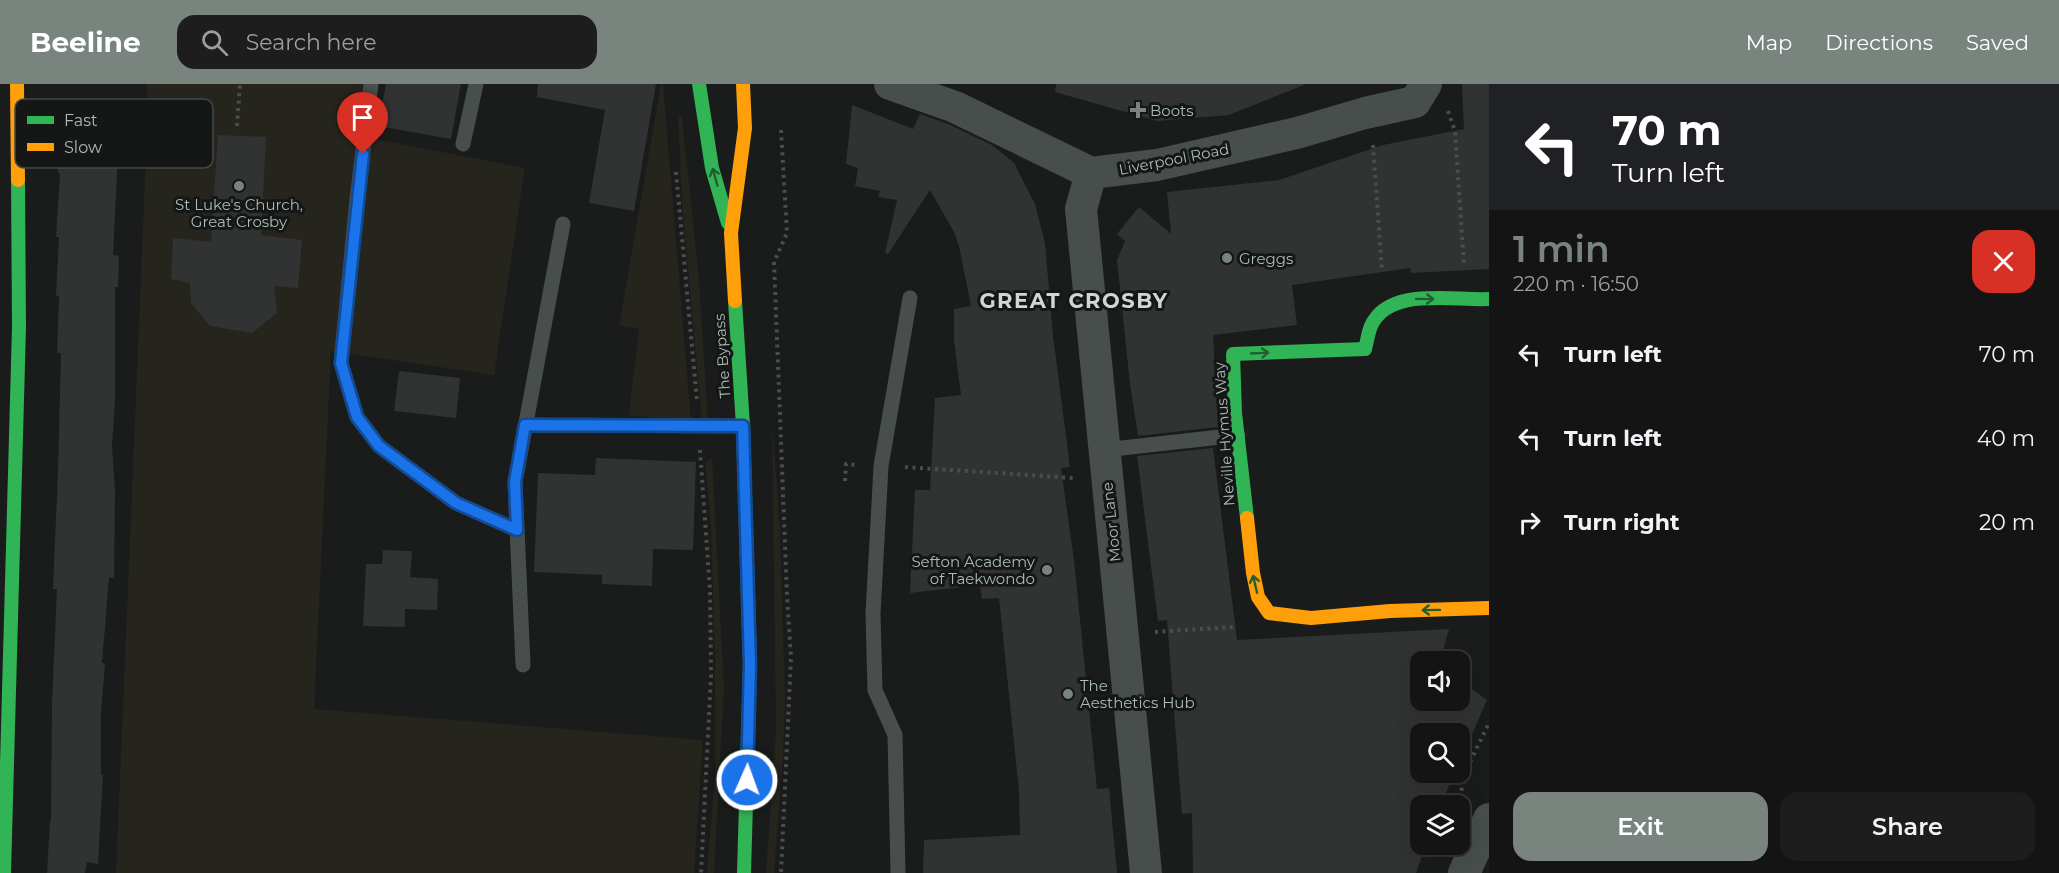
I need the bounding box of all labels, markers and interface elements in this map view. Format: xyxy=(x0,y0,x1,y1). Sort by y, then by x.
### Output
search box xyxy=(177,15,597,69)
text: Beeline xyxy=(30,25,141,59)
icon: search xyxy=(198,26,231,59)
text: Search here xyxy=(246,29,377,56)
text: Map xyxy=(1746,30,1792,55)
text: Directions xyxy=(1825,30,1933,55)
text: Saved xyxy=(1966,30,2029,55)
pin xyxy=(337,92,388,154)
legend xyxy=(15,99,213,168)
icon: arrive xyxy=(346,101,379,134)
place label: Boots xyxy=(1150,101,1194,120)
marker: Boots xyxy=(1131,103,1145,117)
text: 70 m xyxy=(1612,104,1722,156)
icon: left xyxy=(1513,108,1591,186)
text: Fast xyxy=(64,111,98,130)
text: Slow xyxy=(64,138,102,157)
street label: Liverpool Road xyxy=(1117,139,1231,179)
text: Turn left xyxy=(1612,156,1725,189)
one-way arrow xyxy=(708,168,720,187)
marker: St Luke's Church, Great Crosby xyxy=(232,179,246,193)
place label: St Luke's Church, Great Crosby xyxy=(175,195,303,231)
text: 1 min xyxy=(1513,227,1610,271)
button: close xyxy=(1972,230,2035,293)
place label: Greggs xyxy=(1239,249,1293,268)
marker: Greggs xyxy=(1220,251,1234,265)
text: 220 m · 16:50 xyxy=(1513,272,1639,296)
district label: GREAT CROSBY xyxy=(979,288,1169,313)
one-way arrow xyxy=(1414,293,1434,305)
street label: The Bypass xyxy=(710,313,734,399)
icon: left xyxy=(1513,338,1546,371)
text: Turn left xyxy=(1564,341,1662,368)
text: 70 m xyxy=(1979,341,2035,368)
one-way arrow xyxy=(1250,348,1270,359)
street label: Neville Hymus Way xyxy=(1209,360,1239,507)
icon: left xyxy=(1513,422,1546,455)
text: Turn left xyxy=(1564,425,1662,452)
text: 40 m xyxy=(1977,425,2035,452)
street label: Moor Lane xyxy=(1097,481,1125,563)
icon: right xyxy=(1513,506,1546,539)
text: Turn right xyxy=(1564,509,1679,536)
text: 20 m xyxy=(1979,509,2035,536)
place label: Sefton Academy of Taekwondo xyxy=(911,552,1036,588)
marker: Sefton Academy of Taekwondo xyxy=(1040,563,1054,577)
one-way arrow xyxy=(1249,574,1260,594)
one-way arrow xyxy=(1421,604,1441,616)
map controls xyxy=(1410,651,1470,855)
button: sound xyxy=(1410,651,1470,711)
place label: The Aesthetics Hub xyxy=(1080,676,1195,712)
marker: The Aesthetics Hub xyxy=(1061,687,1075,701)
button: search xyxy=(1410,723,1470,783)
position arrow xyxy=(715,748,779,812)
button: Exit xyxy=(1513,792,1768,861)
button: Share xyxy=(1780,792,2035,861)
button: layers xyxy=(1410,795,1470,855)

